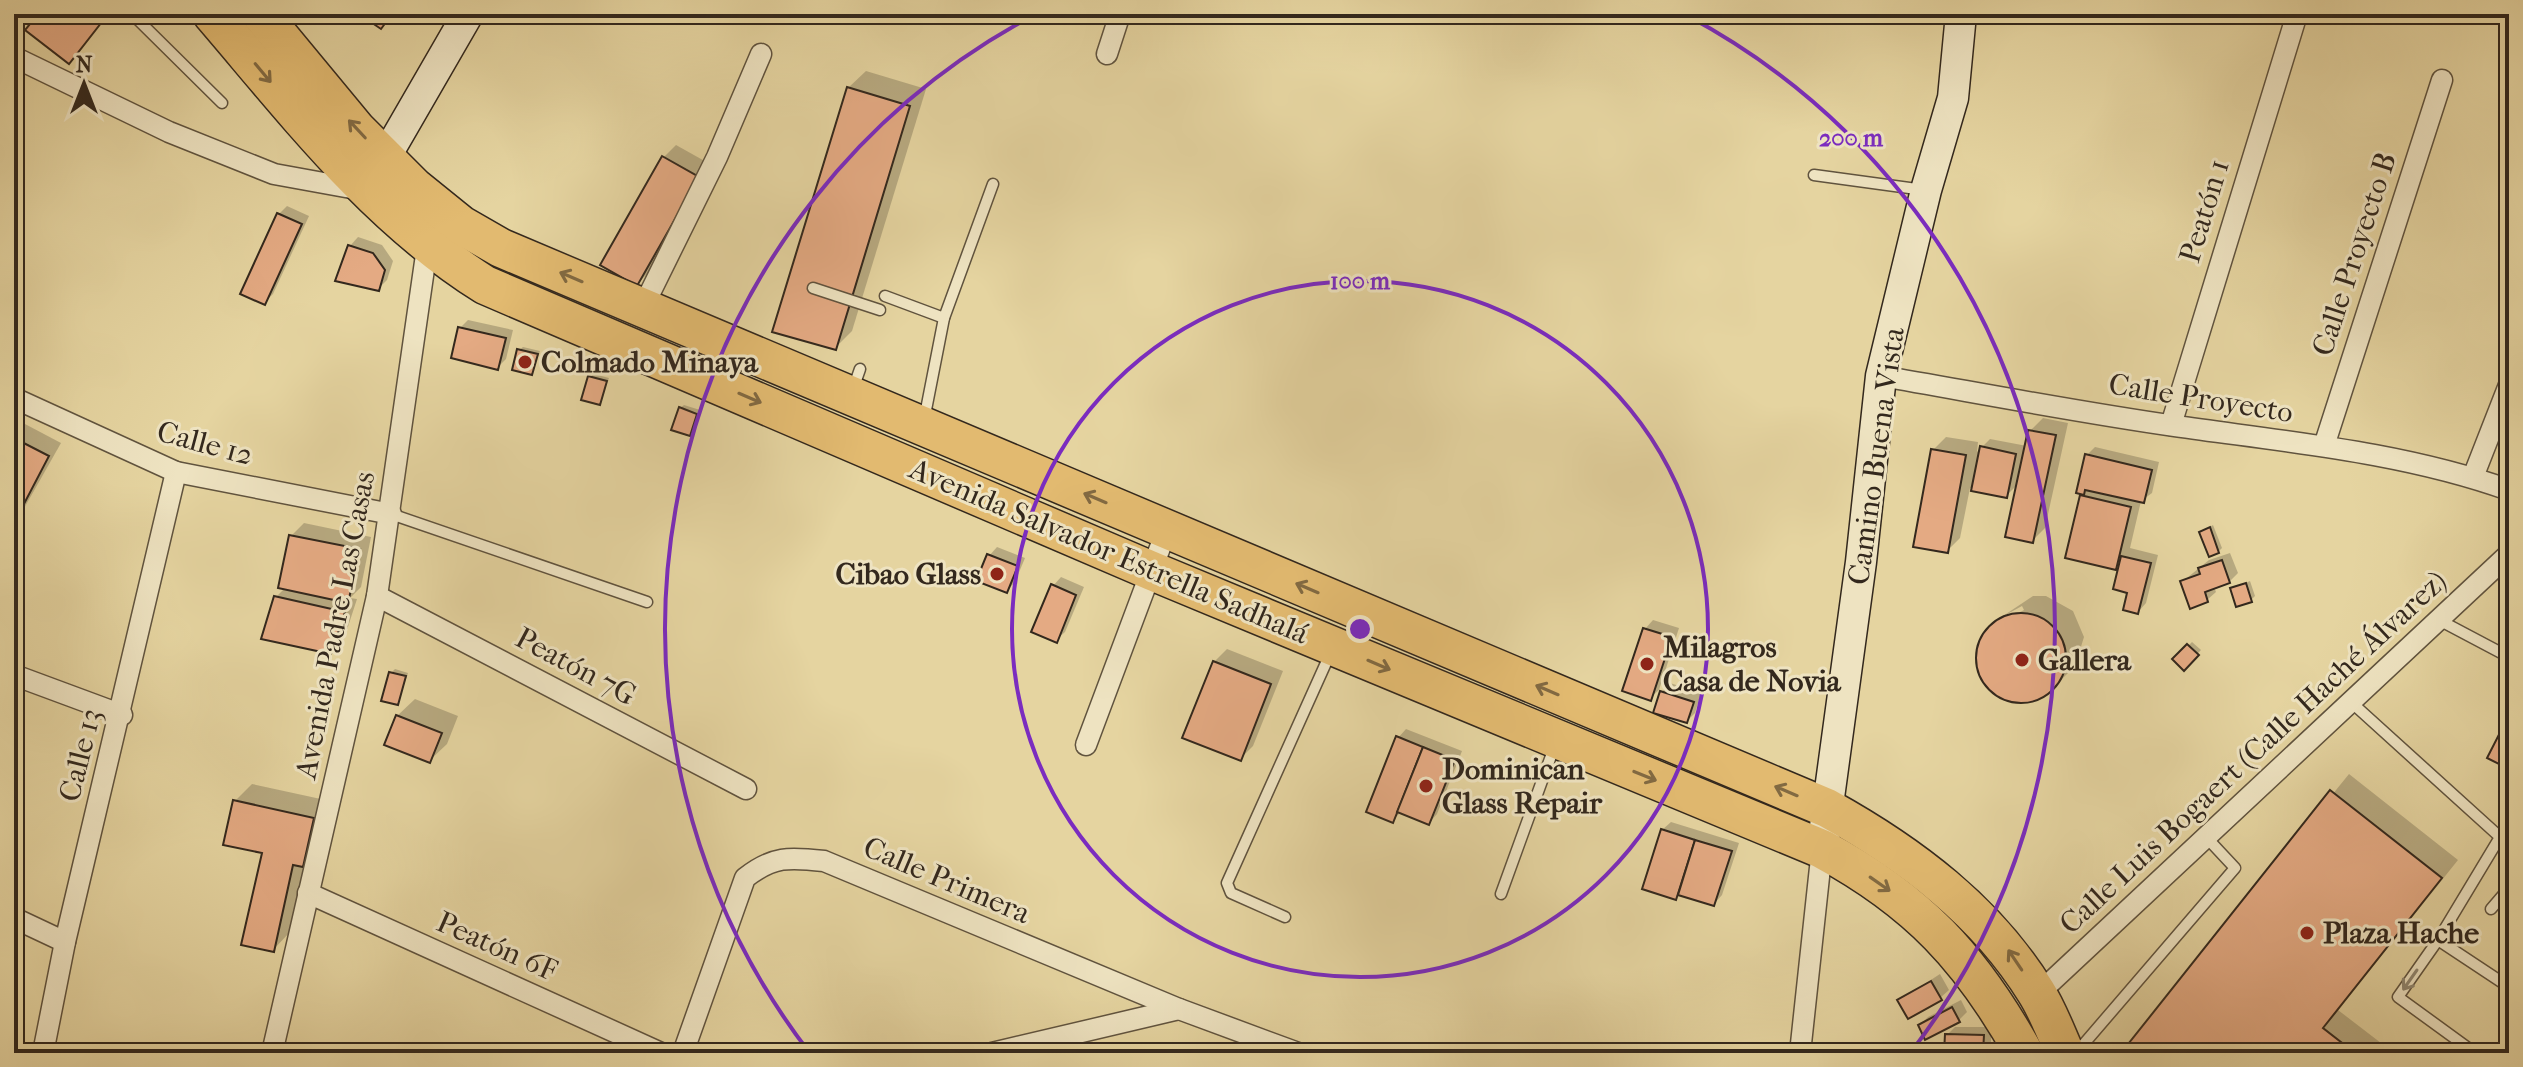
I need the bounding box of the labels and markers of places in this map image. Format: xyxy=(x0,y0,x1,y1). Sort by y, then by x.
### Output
place label: Colmado Minaya xyxy=(541,345,759,380)
marker: Colmado Minaya xyxy=(516,353,534,371)
place label: Cibao Glass xyxy=(836,557,981,592)
marker: Cibao Glass xyxy=(988,565,1006,583)
centre of rings xyxy=(1346,615,1374,643)
place label: Milagros Casa de Novia xyxy=(1663,630,1842,699)
place label: Gallera xyxy=(2038,643,2132,678)
marker: Gallera xyxy=(2013,651,2031,669)
marker: Milagros Casa de Novia xyxy=(1638,655,1656,673)
place label: Dominican Glass Repair xyxy=(1442,752,1603,821)
marker: Dominican Glass Repair xyxy=(1417,777,1435,795)
place label: Plaza Hache xyxy=(2323,916,2479,951)
marker: Plaza Hache xyxy=(2298,924,2316,942)

